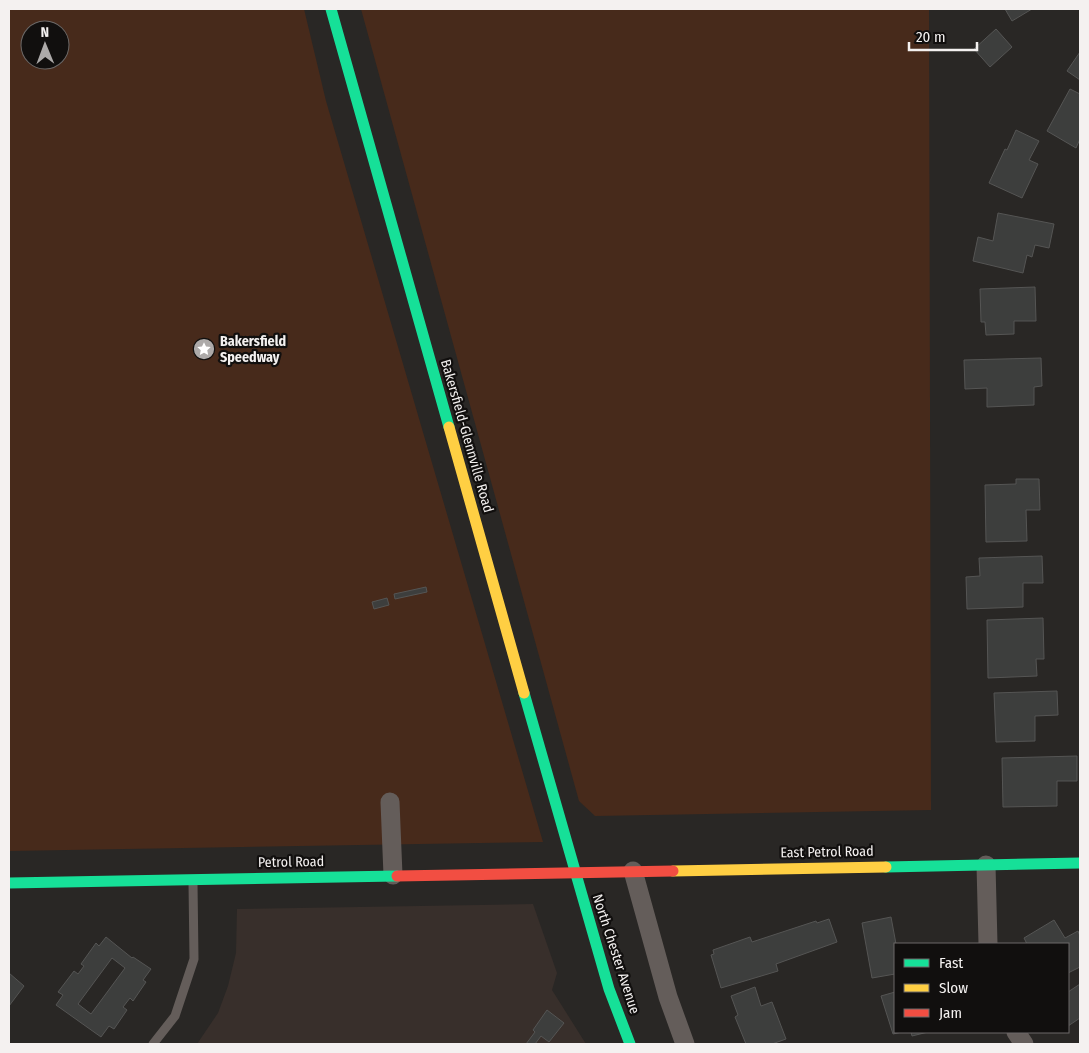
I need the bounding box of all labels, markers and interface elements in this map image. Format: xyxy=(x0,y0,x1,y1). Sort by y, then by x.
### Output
north arrow xyxy=(20,20,70,70)
scale bar xyxy=(909,20,976,52)
text: N xyxy=(40,24,49,41)
text: 20 m xyxy=(916,28,946,46)
place label: Bakersfield Speedway xyxy=(220,333,286,366)
place icon: Bakersfield Speedway xyxy=(192,337,216,361)
street label: Bakersfield-Glennville Road xyxy=(437,357,497,515)
street label: East Petrol Road xyxy=(780,843,874,861)
street label: Petrol Road xyxy=(258,853,324,871)
street label: North Chester Avenue xyxy=(589,892,643,1016)
legend xyxy=(894,943,1069,1033)
text: Fast xyxy=(939,954,963,972)
text: Slow xyxy=(939,979,968,997)
text: Jam xyxy=(939,1004,962,1022)

